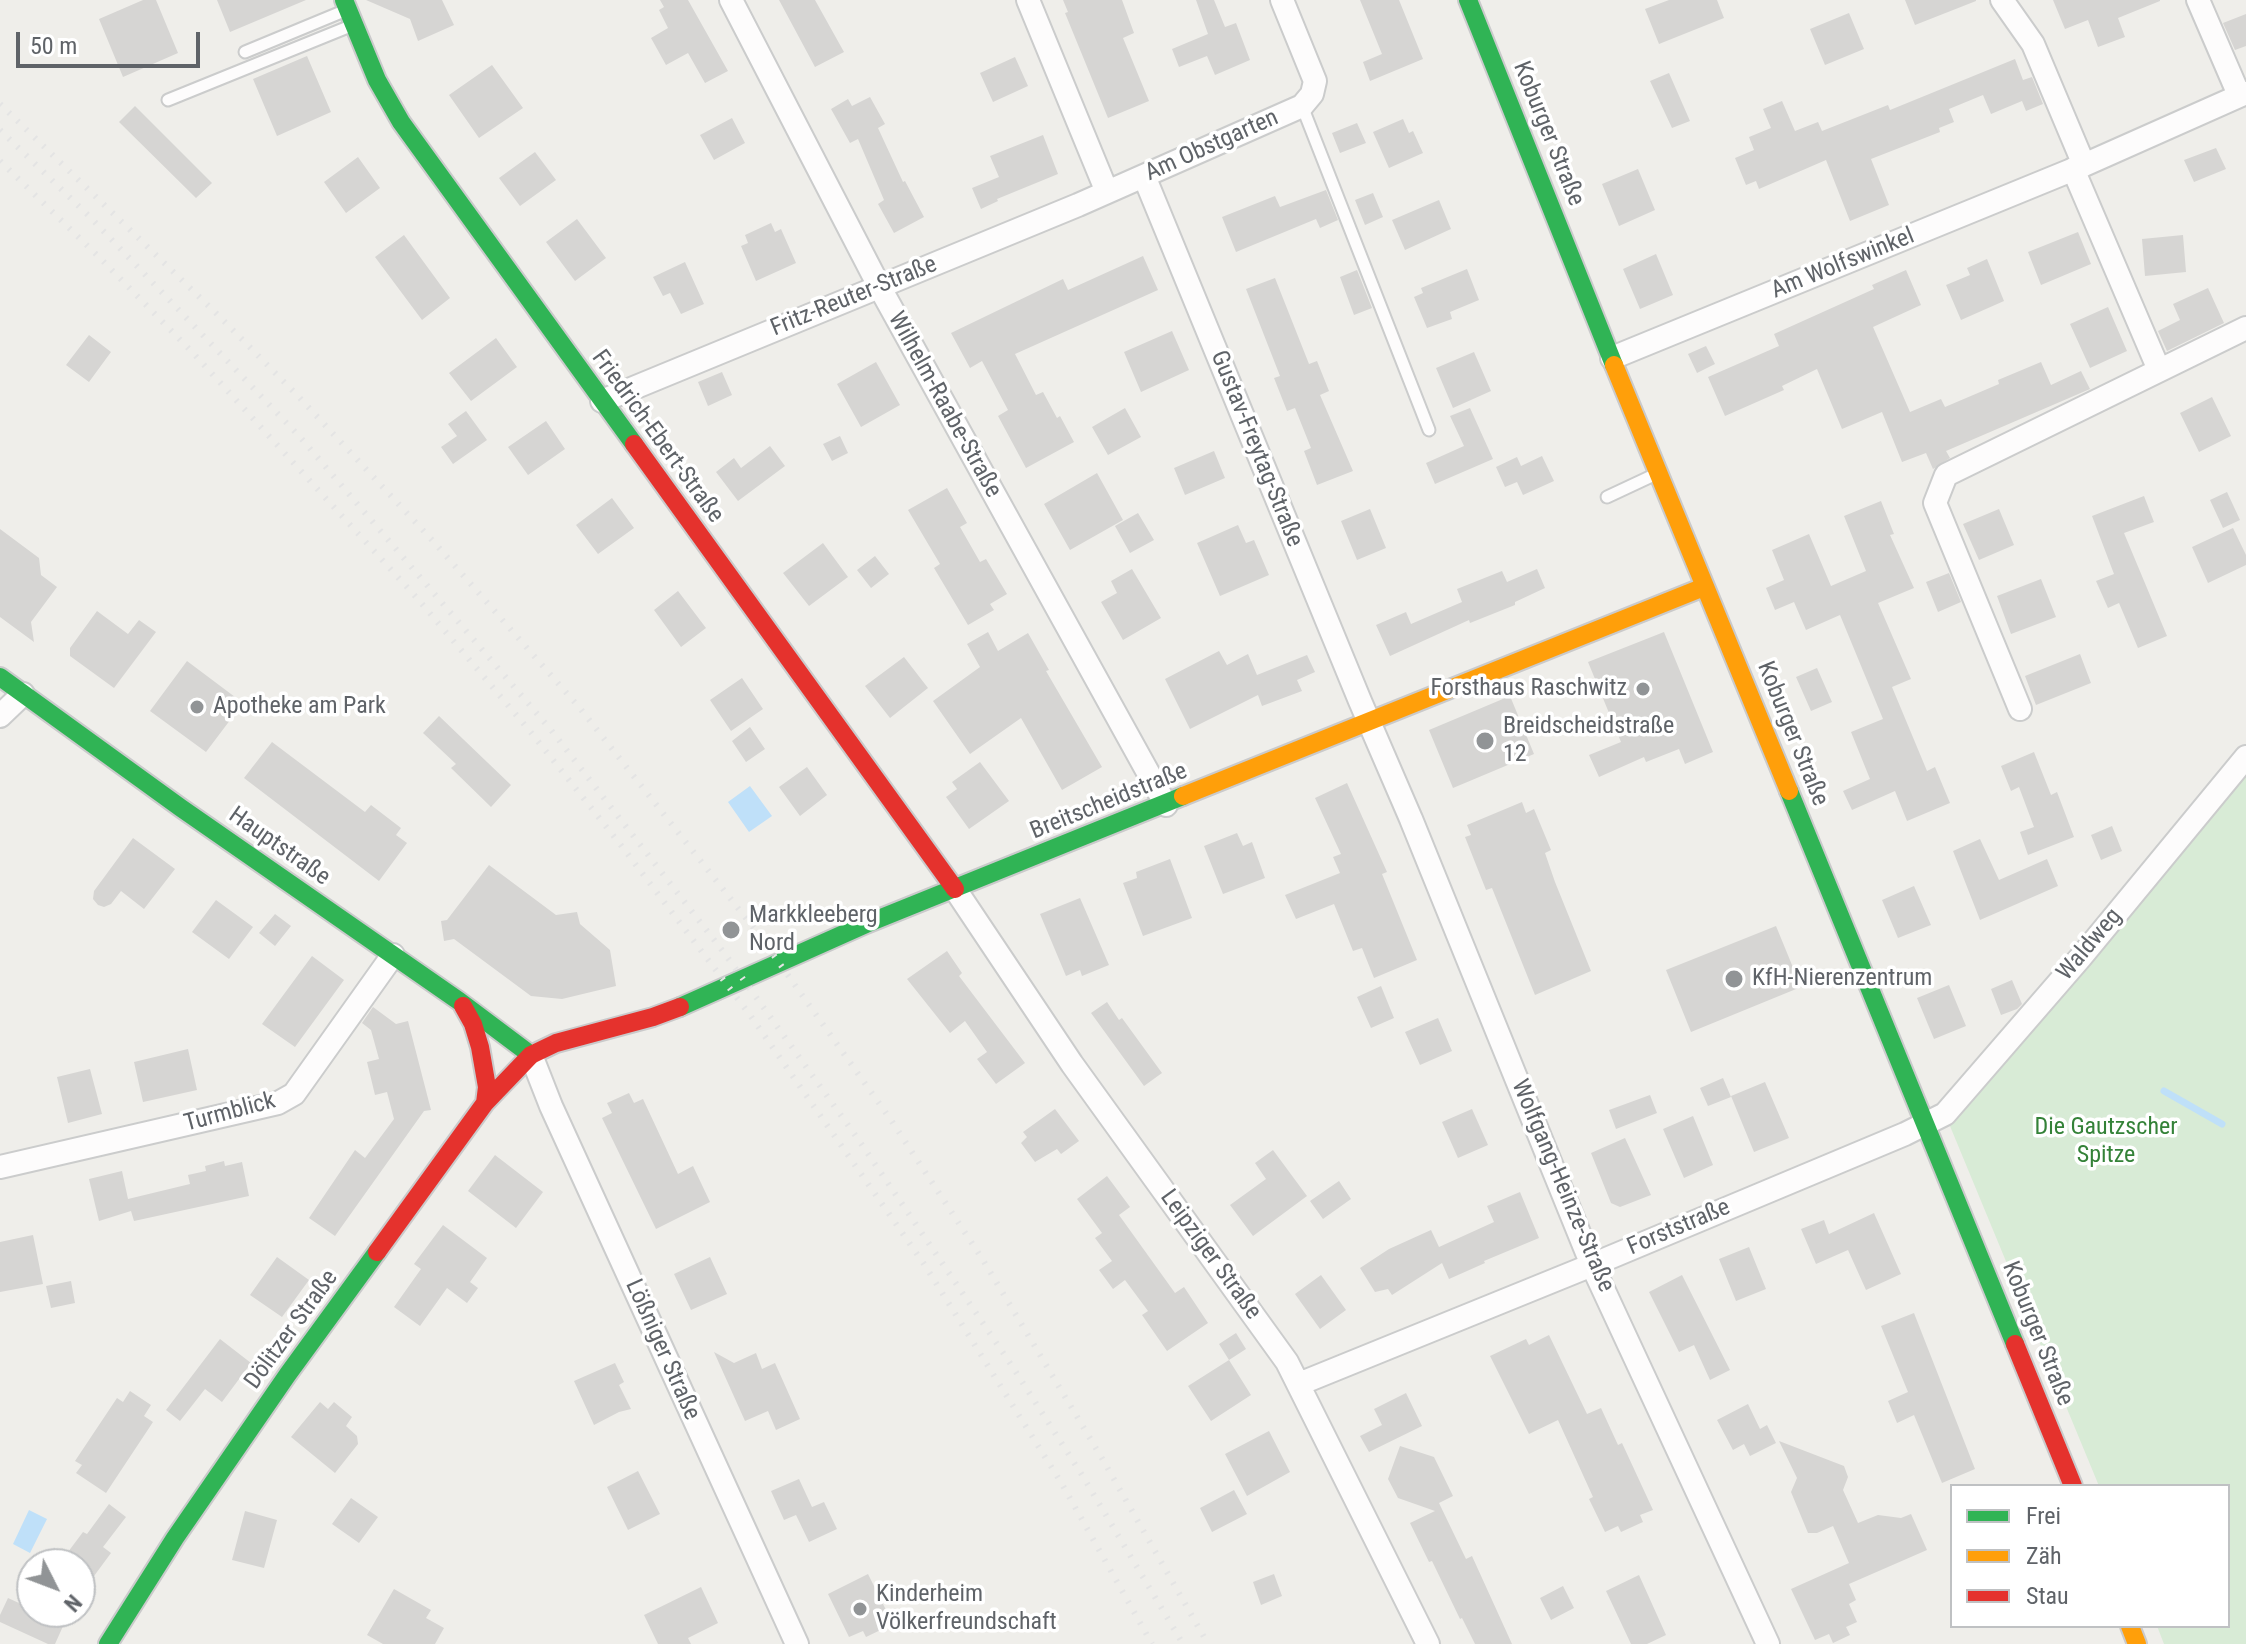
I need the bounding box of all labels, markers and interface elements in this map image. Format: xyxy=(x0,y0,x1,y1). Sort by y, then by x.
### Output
scale bar xyxy=(20,16,204,66)
text: 50 m xyxy=(30,32,77,60)
street label: Koburger Straße xyxy=(1506,58,1590,210)
street label: Am Obstgarten xyxy=(1141,104,1283,188)
street label: Am Wolfswinkel xyxy=(1767,222,1919,306)
street label: Fritz-Reuter-Straße xyxy=(767,251,941,343)
street label: Wilhelm-Raabe-Straße xyxy=(881,307,1007,503)
street label: Friedrich-Ebert-Straße xyxy=(585,345,729,529)
street label: Gustav-Freytag-Straße xyxy=(1204,347,1308,551)
street label: Koburger Straße xyxy=(1750,658,1834,810)
place label: Forsthaus Raschwitz xyxy=(1431,675,1627,703)
marker: Forsthaus Raschwitz xyxy=(1634,680,1652,698)
place label: Apotheke am Park xyxy=(213,693,386,721)
marker: Apotheke am Park xyxy=(188,698,206,716)
place label: Breidscheidstraße 12 xyxy=(1503,713,1674,769)
marker: Breidscheidstraße 12 xyxy=(1474,730,1496,752)
street label: Breitscheidstraße xyxy=(1026,757,1192,847)
street label: Hauptstraße xyxy=(223,802,335,892)
place label: Markkleeberg Nord xyxy=(749,902,878,958)
street label: Waldweg xyxy=(2051,903,2129,987)
marker: Markkleeberg Nord xyxy=(720,919,742,941)
place label: KfH-Nierenzentrum xyxy=(1752,965,1932,993)
marker: KfH-Nierenzentrum xyxy=(1723,968,1745,990)
street label: Wolfgang-Heinze-Straße xyxy=(1504,1075,1620,1297)
street label: Turmblick xyxy=(181,1087,279,1139)
park label: Die Gautzscher Spitze xyxy=(2034,1114,2178,1170)
street label: Leipziger Straße xyxy=(1153,1184,1267,1326)
street label: Forststraße xyxy=(1623,1193,1735,1263)
street label: Koburger Straße xyxy=(1995,1258,2079,1410)
street label: Dölitzer Straße xyxy=(239,1265,345,1395)
street label: Lößniger Straße xyxy=(618,1275,706,1425)
legend xyxy=(1950,1484,2230,1628)
text: Frei xyxy=(2026,1502,2061,1530)
text: Zäh xyxy=(2026,1542,2062,1570)
north arrow xyxy=(16,1548,96,1628)
place label: Kinderheim Völkerfreundschaft xyxy=(876,1581,1057,1637)
text: Stau xyxy=(2026,1582,2069,1610)
text: N xyxy=(59,1590,87,1616)
marker: Kinderheim Völkerfreundschaft xyxy=(851,1600,869,1618)

